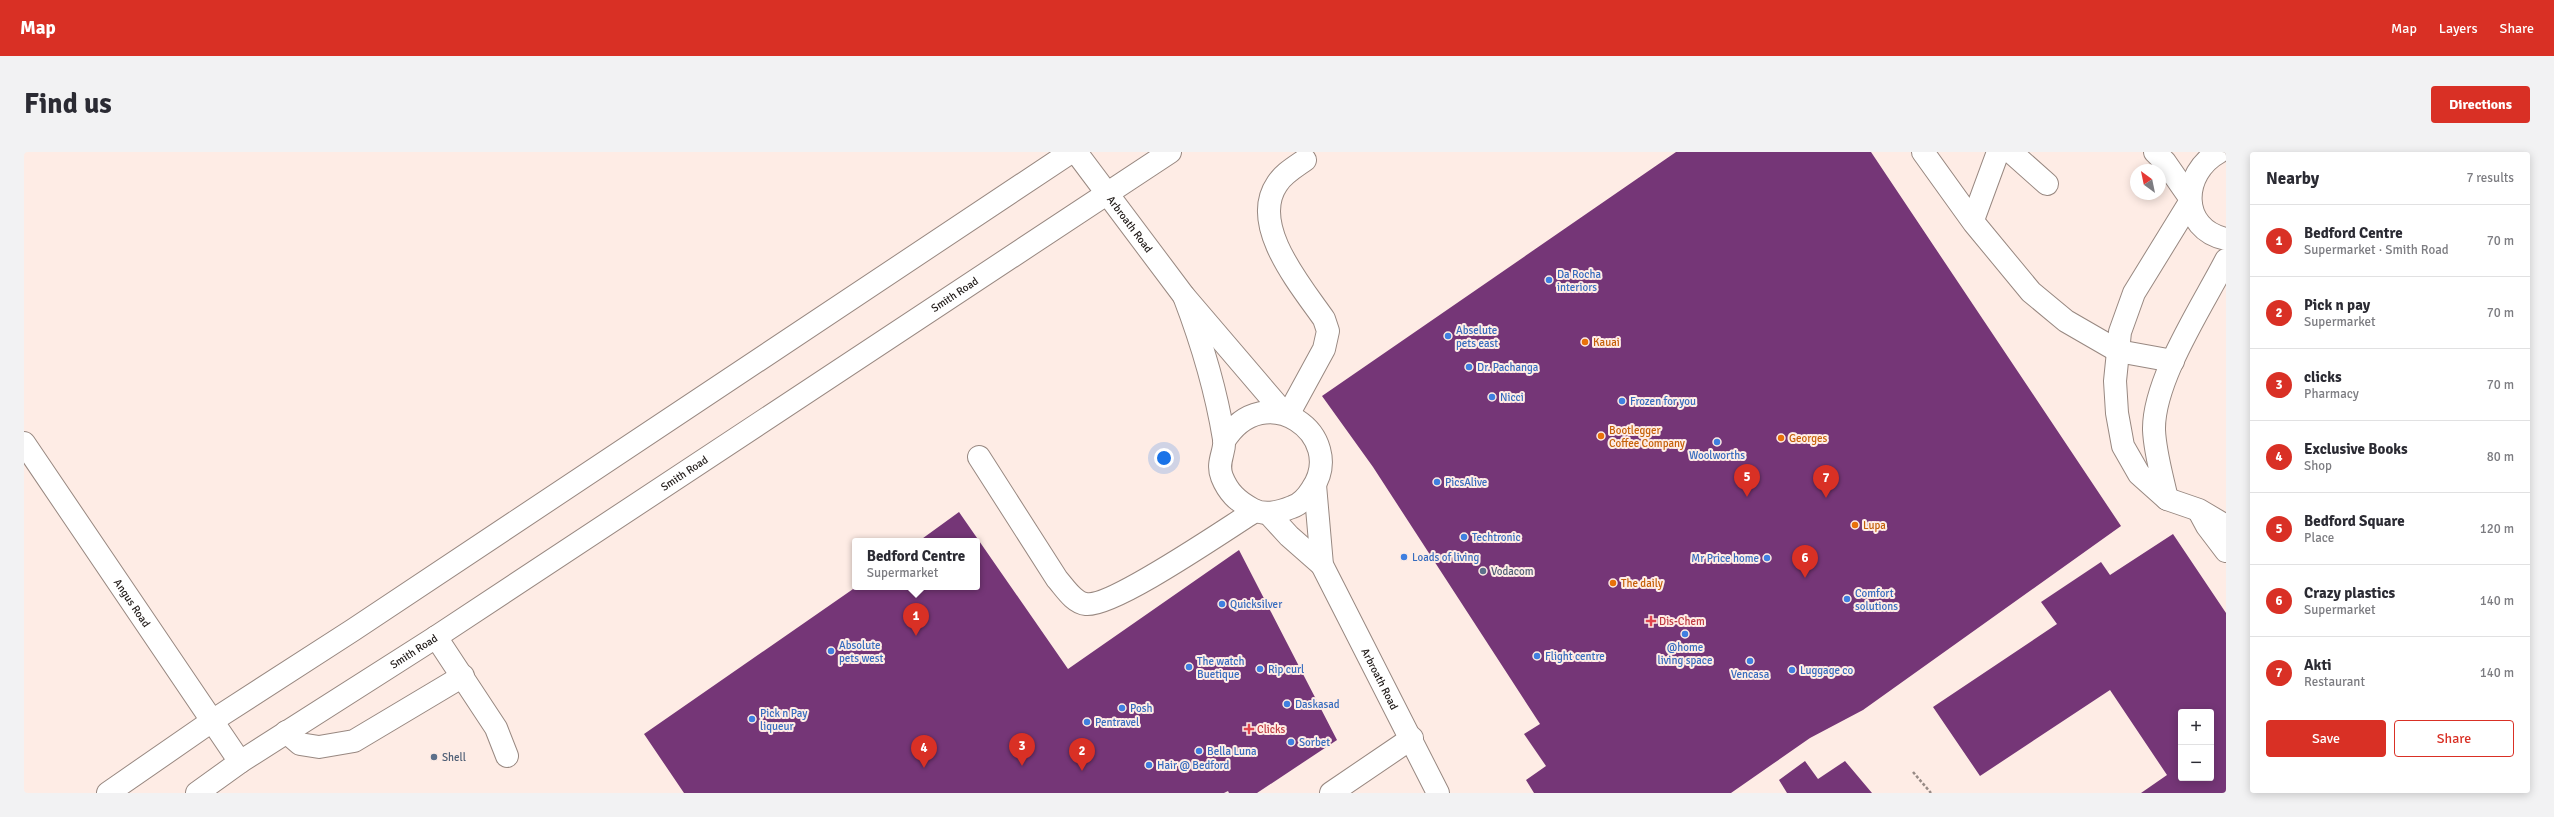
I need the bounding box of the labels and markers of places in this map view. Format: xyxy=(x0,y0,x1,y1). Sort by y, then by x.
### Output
place label: Da Rocha interiors xyxy=(1557,268,1601,294)
marker: Da Rocha interiors xyxy=(1544,275,1554,285)
place label: Abselute pets east xyxy=(1456,324,1498,350)
marker: Abselute pets east xyxy=(1443,331,1453,341)
place label: Kauai xyxy=(1593,336,1620,349)
marker: Kauai xyxy=(1580,337,1590,347)
place label: Dr. Pachanga xyxy=(1477,361,1539,374)
marker: Dr. Pachanga xyxy=(1464,362,1474,372)
place label: Nicci xyxy=(1500,391,1524,404)
marker: Nicci xyxy=(1487,392,1497,402)
place label: Frozen for you xyxy=(1630,395,1696,408)
marker: Frozen for you xyxy=(1617,396,1627,406)
place label: Bootlegger Coffee Company xyxy=(1609,424,1686,450)
marker: Bootlegger Coffee Company xyxy=(1596,431,1606,441)
place label: Georges xyxy=(1789,432,1828,445)
marker: Georges xyxy=(1776,433,1786,443)
marker: Woolworths xyxy=(1712,437,1722,447)
place label: Woolworths xyxy=(1689,449,1745,462)
pin: 5 xyxy=(1734,464,1760,497)
pin: 7 xyxy=(1813,465,1839,498)
place label: PicsAlive xyxy=(1445,476,1487,489)
marker: PicsAlive xyxy=(1432,477,1442,487)
place label: Lupa xyxy=(1863,519,1886,532)
marker: Lupa xyxy=(1850,520,1860,530)
place label: Techtronic xyxy=(1472,531,1521,544)
marker: Techtronic xyxy=(1459,532,1469,542)
pin: 6 xyxy=(1792,545,1818,578)
place label: Loads of living xyxy=(1412,551,1479,564)
marker: Loads of living xyxy=(1399,552,1409,562)
place label: Mr Price home xyxy=(1691,552,1759,565)
marker: Mr Price home xyxy=(1762,553,1772,563)
place label: Vodacom xyxy=(1491,565,1534,578)
marker: Vodacom xyxy=(1478,566,1488,576)
place label: The daily xyxy=(1621,577,1664,590)
marker: The daily xyxy=(1608,578,1618,588)
place label: Comfort solutions xyxy=(1855,587,1898,613)
marker: Comfort solutions xyxy=(1842,594,1852,604)
place label: Quicksilver xyxy=(1230,598,1282,611)
marker: Quicksilver xyxy=(1217,599,1227,609)
pin: 1 xyxy=(903,603,929,636)
place label: Dis-Chem xyxy=(1659,615,1705,628)
marker: Dis-Chem xyxy=(1646,616,1656,626)
marker: @home living space xyxy=(1680,629,1690,639)
place label: Absolute pets west xyxy=(839,639,884,665)
place label: @home living space xyxy=(1658,641,1712,667)
marker: Absolute pets west xyxy=(826,646,836,656)
place label: Flight centre xyxy=(1545,650,1605,663)
marker: Flight centre xyxy=(1532,651,1542,661)
place label: The watch Buetique xyxy=(1197,655,1245,681)
marker: Vencasa xyxy=(1745,656,1755,666)
marker: The watch Buetique xyxy=(1184,662,1194,672)
place label: Rip curl xyxy=(1268,663,1304,676)
marker: Rip curl xyxy=(1255,664,1265,674)
place label: Luggage co xyxy=(1800,664,1853,677)
marker: Luggage co xyxy=(1787,665,1797,675)
place label: Vencasa xyxy=(1731,668,1770,681)
place label: Daskasad xyxy=(1295,698,1340,711)
marker: Daskasad xyxy=(1282,699,1292,709)
place label: Posh xyxy=(1130,702,1152,715)
marker: Posh xyxy=(1117,703,1127,713)
place label: Pick n Pay liqueur xyxy=(760,707,808,733)
marker: Pick n Pay liqueur xyxy=(747,714,757,724)
place label: Pentravel xyxy=(1095,716,1139,729)
marker: Pentravel xyxy=(1082,717,1092,727)
place label: Clicks xyxy=(1257,723,1285,736)
marker: Clicks xyxy=(1244,724,1254,734)
pin: 3 xyxy=(1009,733,1035,766)
pin: 4 xyxy=(911,735,937,768)
place label: Sorbet xyxy=(1299,736,1330,749)
marker: Sorbet xyxy=(1286,737,1296,747)
pin: 2 xyxy=(1069,738,1095,771)
place label: Bella Luna xyxy=(1207,745,1257,758)
marker: Bella Luna xyxy=(1194,746,1204,756)
place label: Shell xyxy=(442,751,466,764)
marker: Shell xyxy=(429,752,439,762)
place label: Hair @ Bedford xyxy=(1157,759,1230,772)
marker: Hair @ Bedford xyxy=(1144,760,1154,770)

